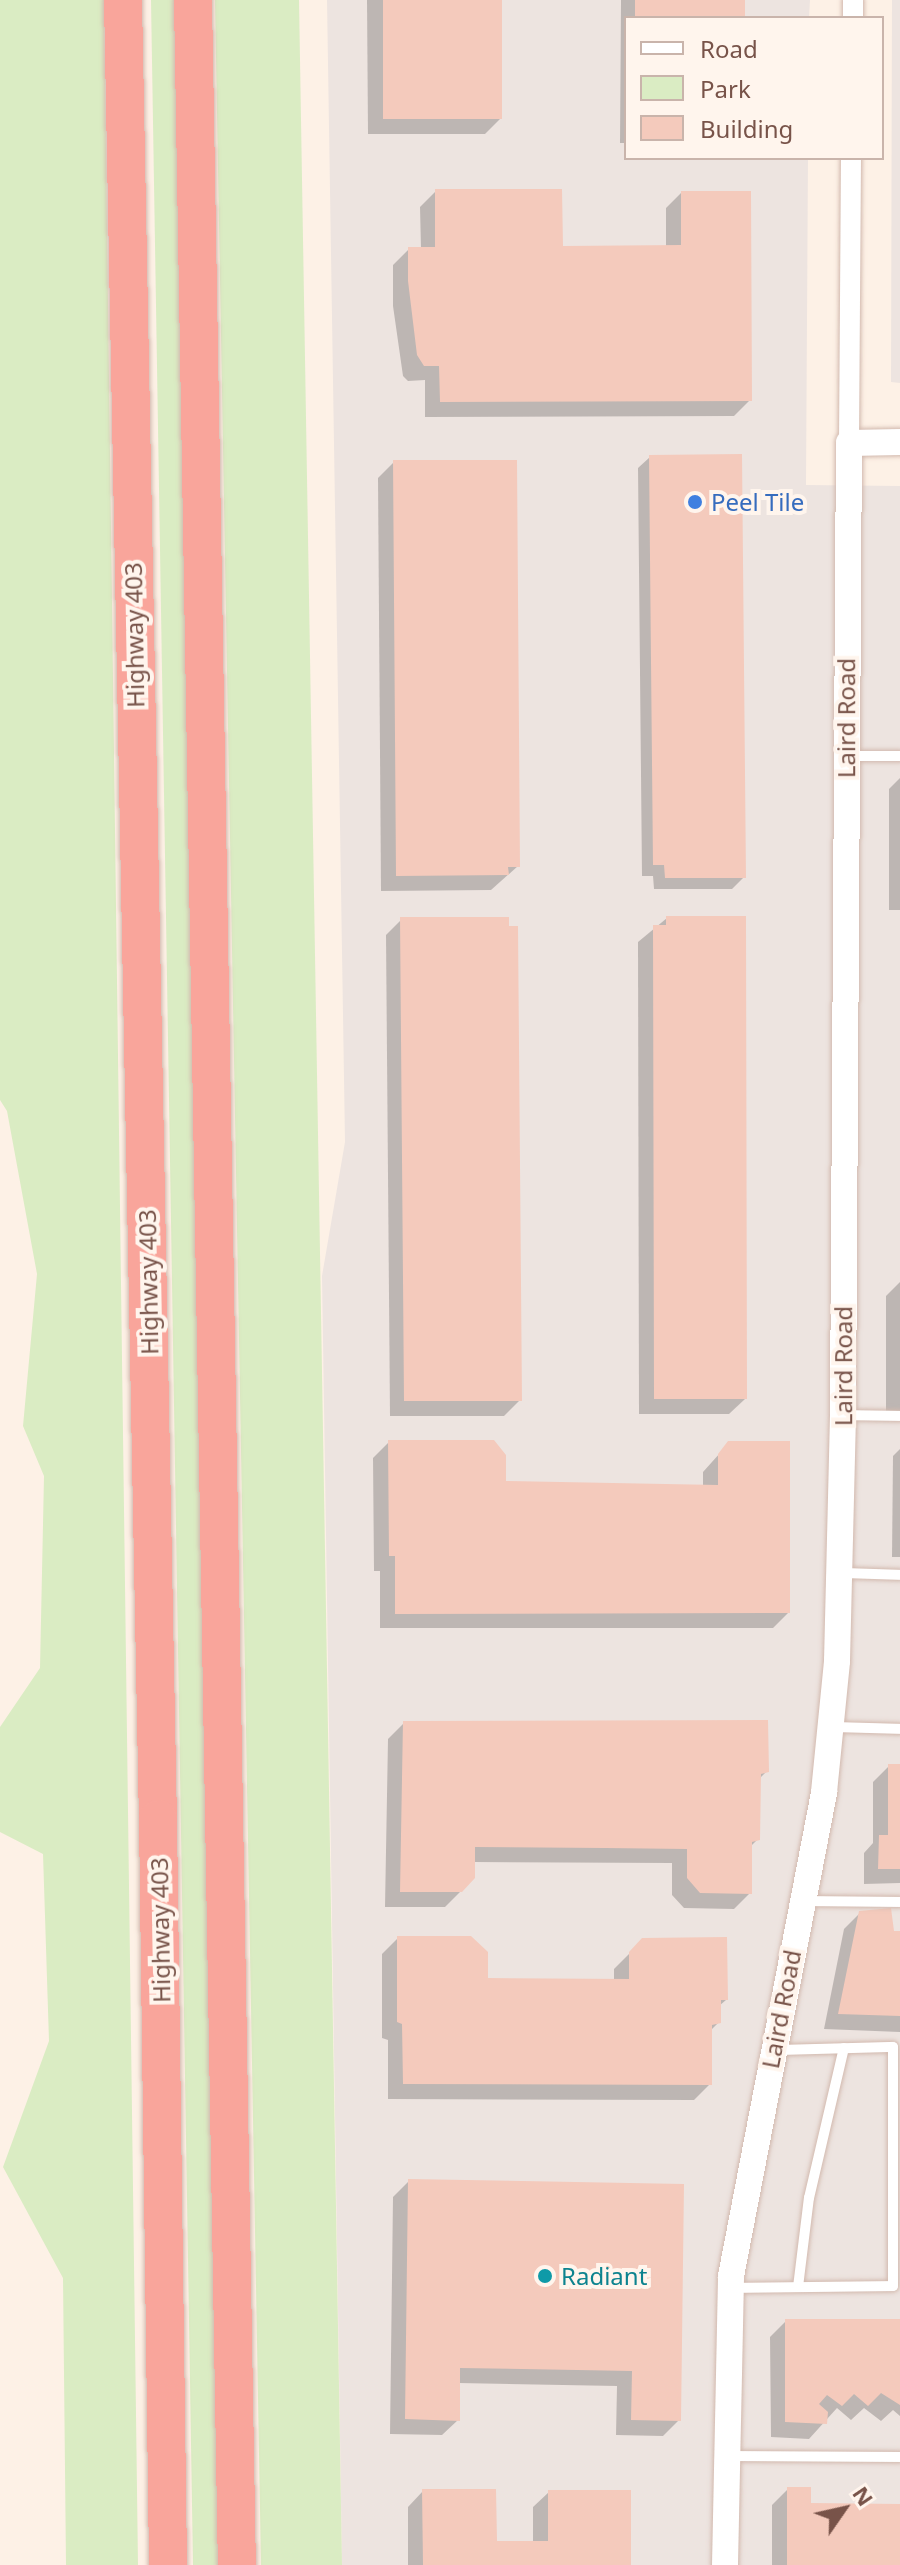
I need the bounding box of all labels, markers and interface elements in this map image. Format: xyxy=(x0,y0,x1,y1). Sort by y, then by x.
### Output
legend xyxy=(624,16,884,160)
text: Road xyxy=(700,32,758,65)
text: Park xyxy=(700,72,751,105)
text: Building xyxy=(700,112,793,145)
place label: Peel Tile xyxy=(711,488,804,516)
marker: Peel Tile xyxy=(686,493,704,511)
street label: Highway 403 xyxy=(118,562,150,708)
street label: Laird Road xyxy=(832,658,860,778)
street label: Highway 403 xyxy=(132,1209,164,1355)
street label: Laird Road xyxy=(829,1306,857,1426)
street label: Highway 403 xyxy=(144,1857,176,2003)
street label: Laird Road xyxy=(755,1947,807,2071)
place label: Radiant xyxy=(561,2262,647,2290)
marker: Radiant xyxy=(536,2267,554,2285)
north arrow xyxy=(804,2469,884,2549)
text: N xyxy=(846,2480,881,2511)

